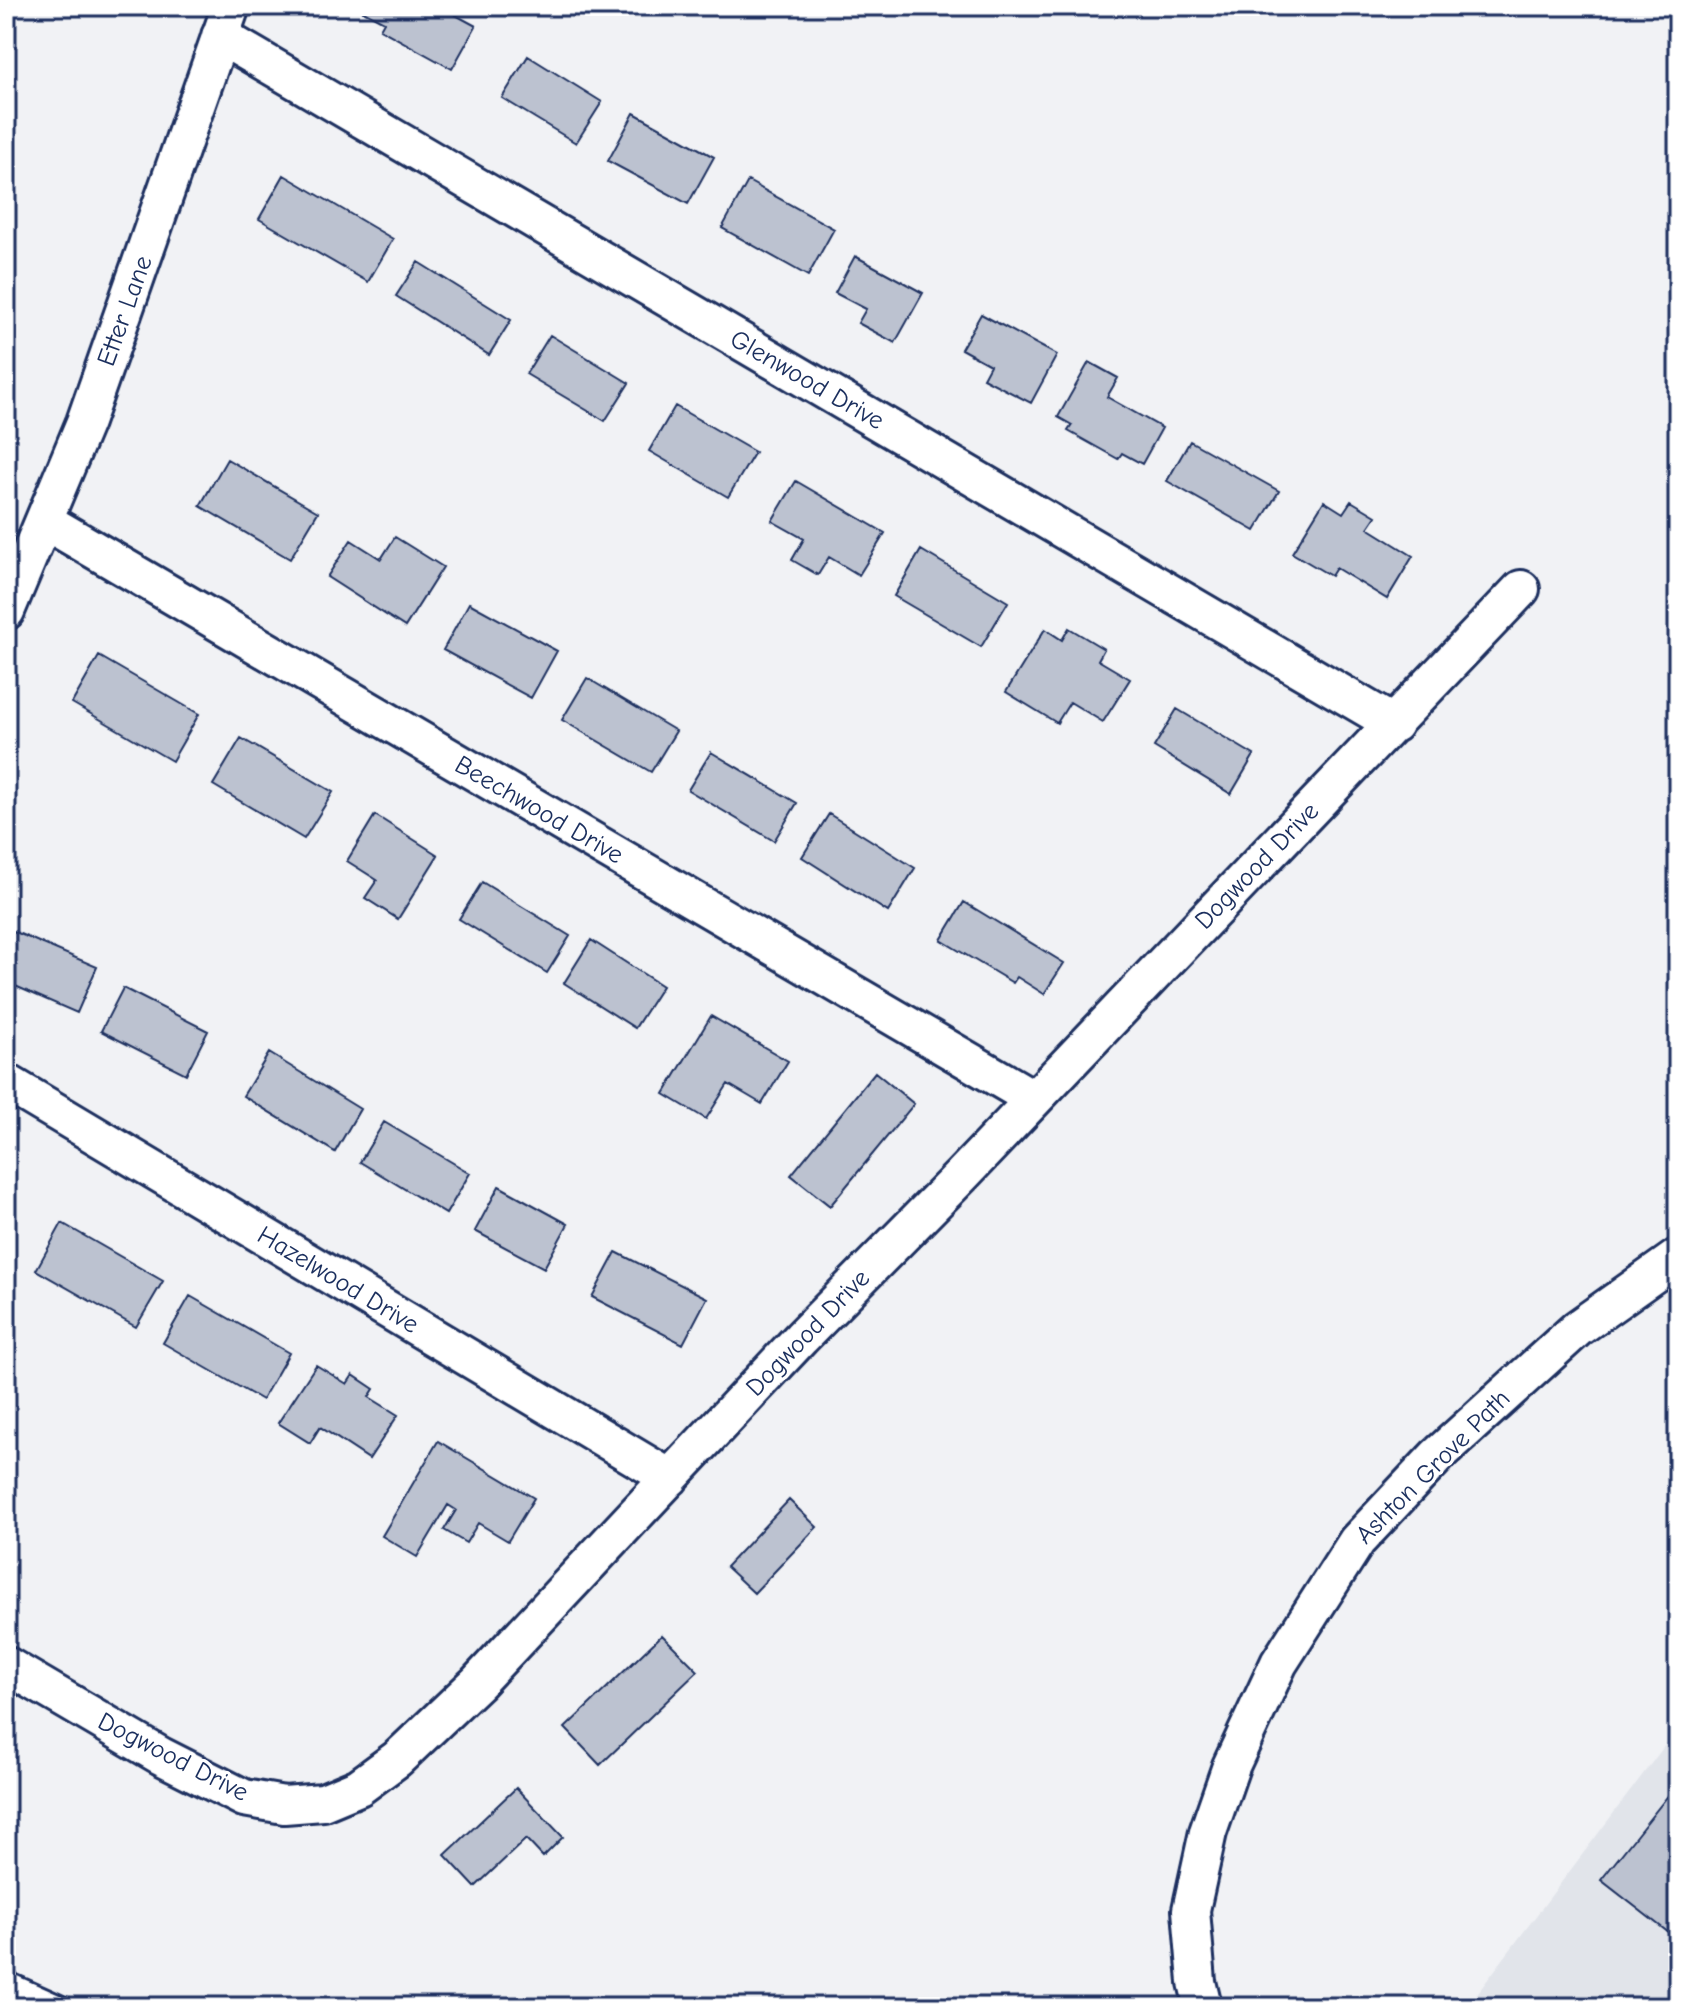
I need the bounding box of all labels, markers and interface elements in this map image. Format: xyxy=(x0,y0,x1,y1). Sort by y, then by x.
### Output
street label: Etter Lane xyxy=(91,252,159,370)
street label: Glenwood Drive xyxy=(725,324,889,436)
street label: Beechwood Drive xyxy=(449,750,629,870)
street label: Dogwood Drive xyxy=(1189,796,1325,936)
street label: Hazelwood Drive xyxy=(252,1220,424,1340)
street label: Dogwood Drive xyxy=(740,1263,876,1403)
street label: Ashton Grove Path xyxy=(1350,1384,1516,1550)
street label: Dogwood Drive xyxy=(93,1706,253,1808)

